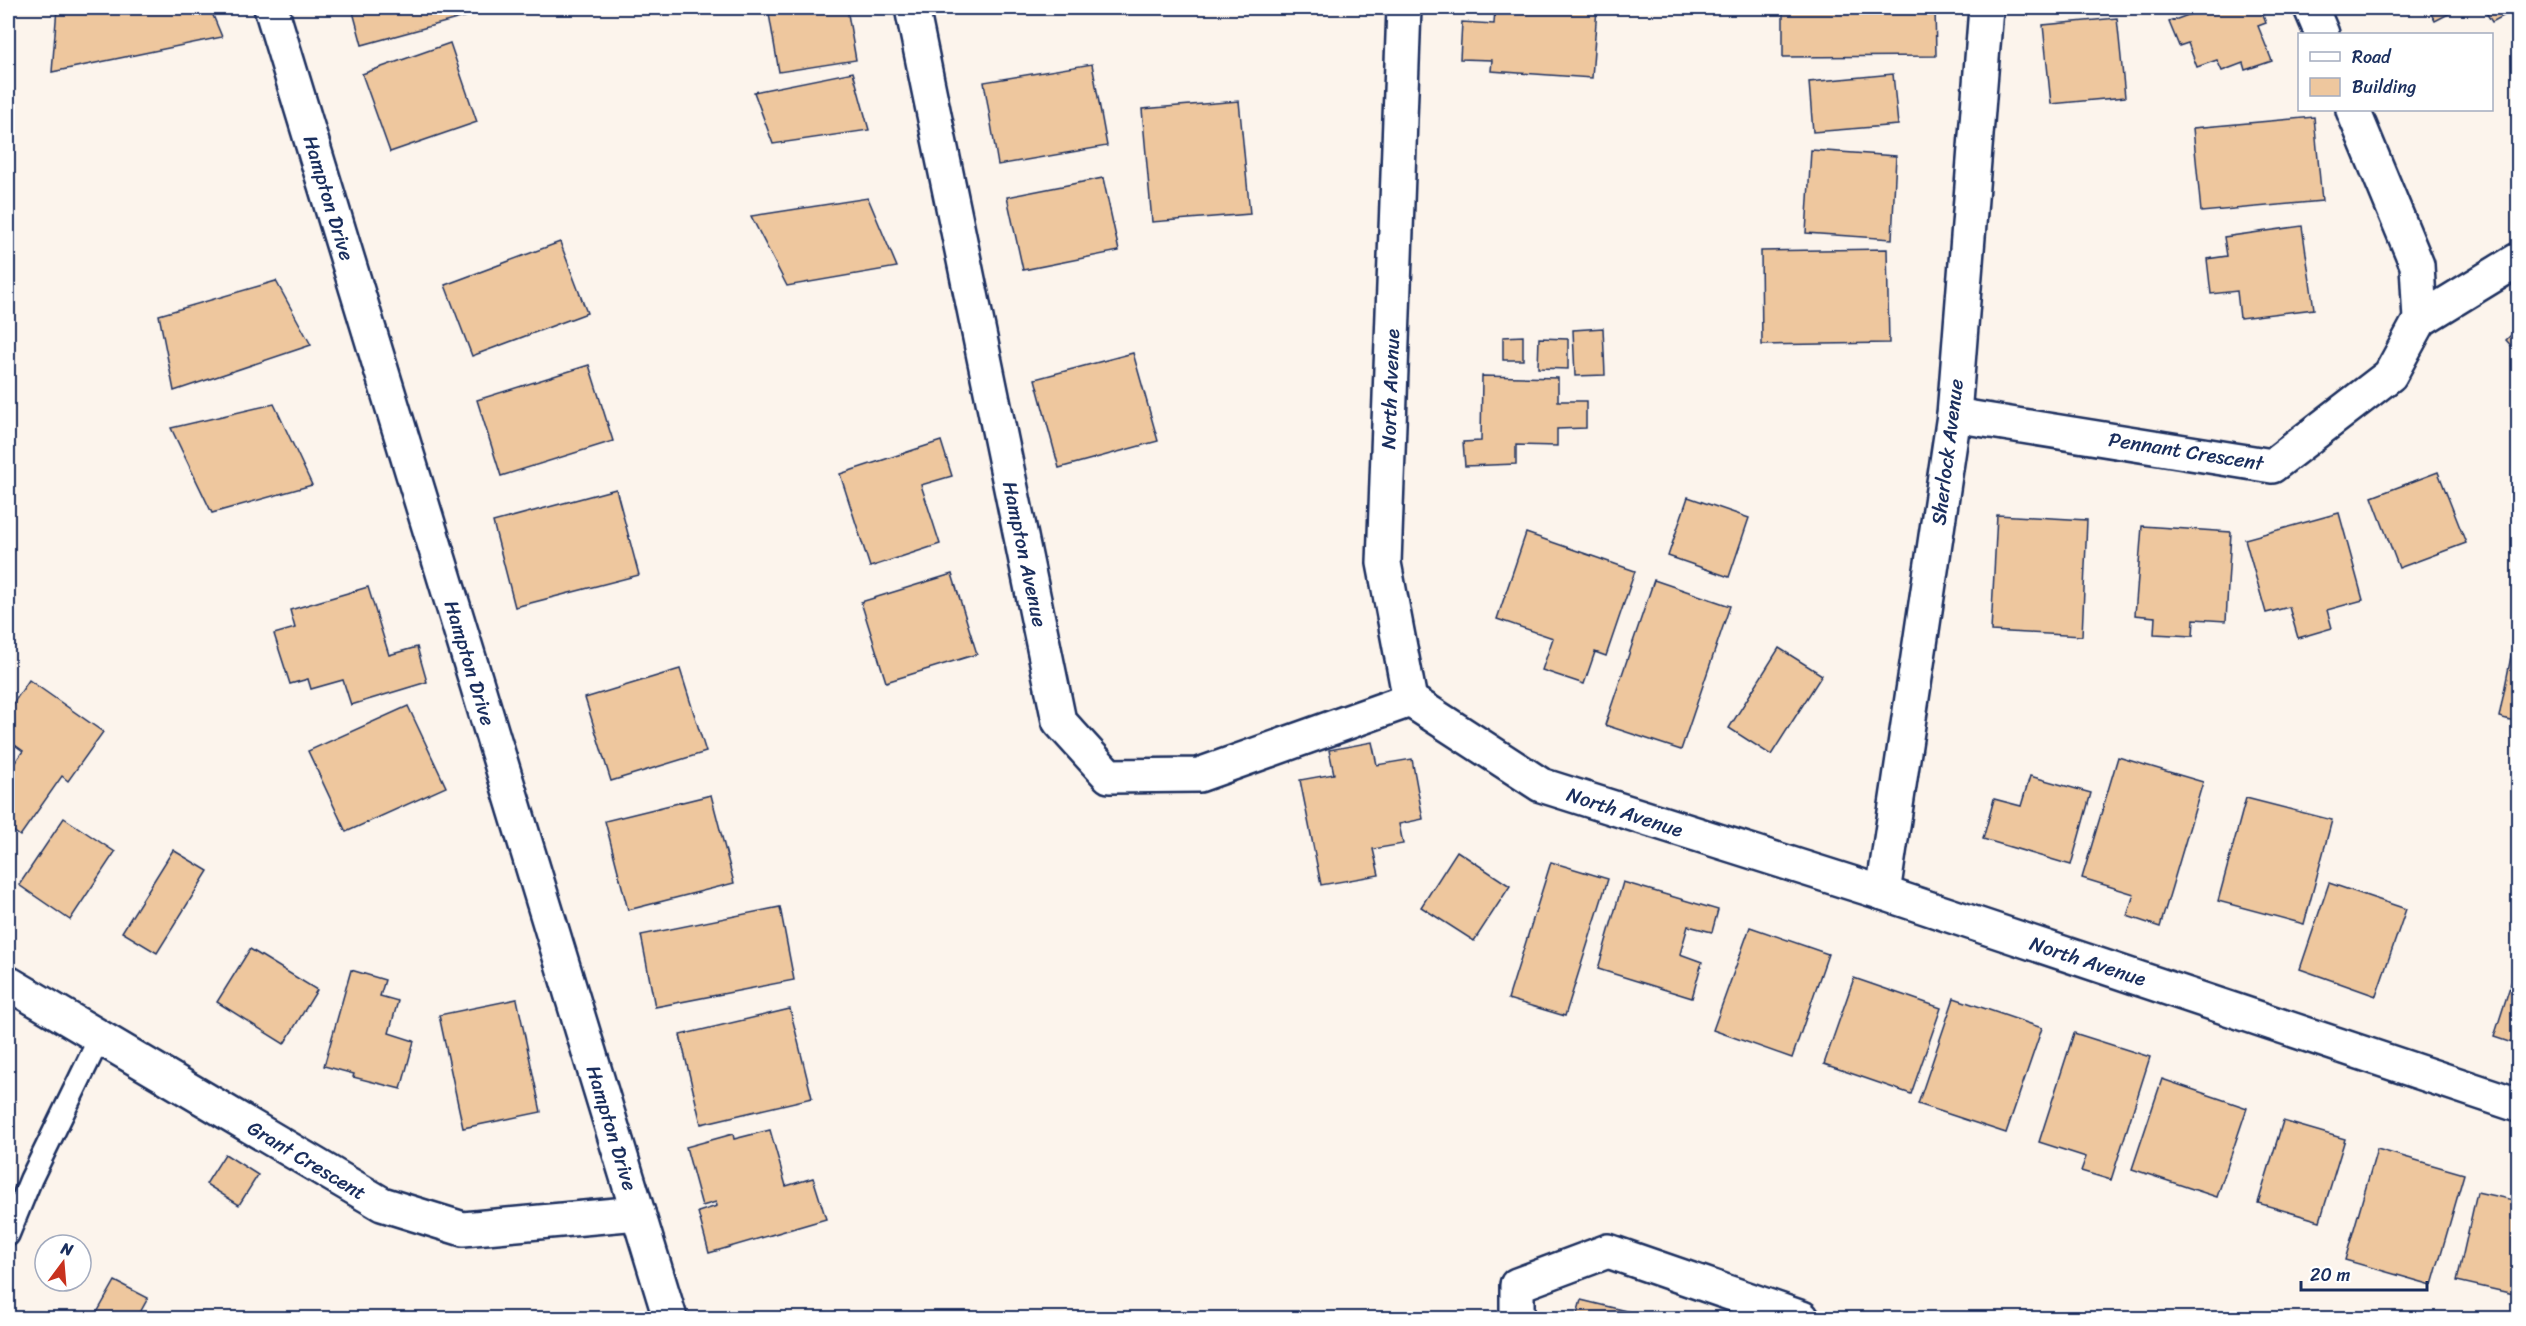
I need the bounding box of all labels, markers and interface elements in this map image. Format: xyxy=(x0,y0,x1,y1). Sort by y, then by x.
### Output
legend xyxy=(2298,33,2493,111)
text: Road xyxy=(2352,41,2392,73)
text: Building xyxy=(2352,71,2416,103)
street label: Hampton Drive xyxy=(293,131,364,265)
street label: North Avenue xyxy=(1371,328,1410,450)
street label: Sherlock Avenue xyxy=(1921,377,1974,527)
street label: Pennant Crescent xyxy=(2106,422,2267,481)
street label: Hampton Avenue xyxy=(992,478,1057,630)
street label: Hampton Drive xyxy=(434,596,505,730)
street label: North Avenue xyxy=(1562,777,1688,848)
street label: North Avenue xyxy=(2025,926,2151,997)
street label: Hampton Drive xyxy=(576,1061,647,1195)
street label: Grant Crescent xyxy=(240,1111,373,1210)
north arrow xyxy=(33,1233,93,1293)
text: N xyxy=(57,1233,77,1265)
scale bar xyxy=(2301,1254,2427,1292)
text: 20 m xyxy=(2310,1259,2350,1291)

